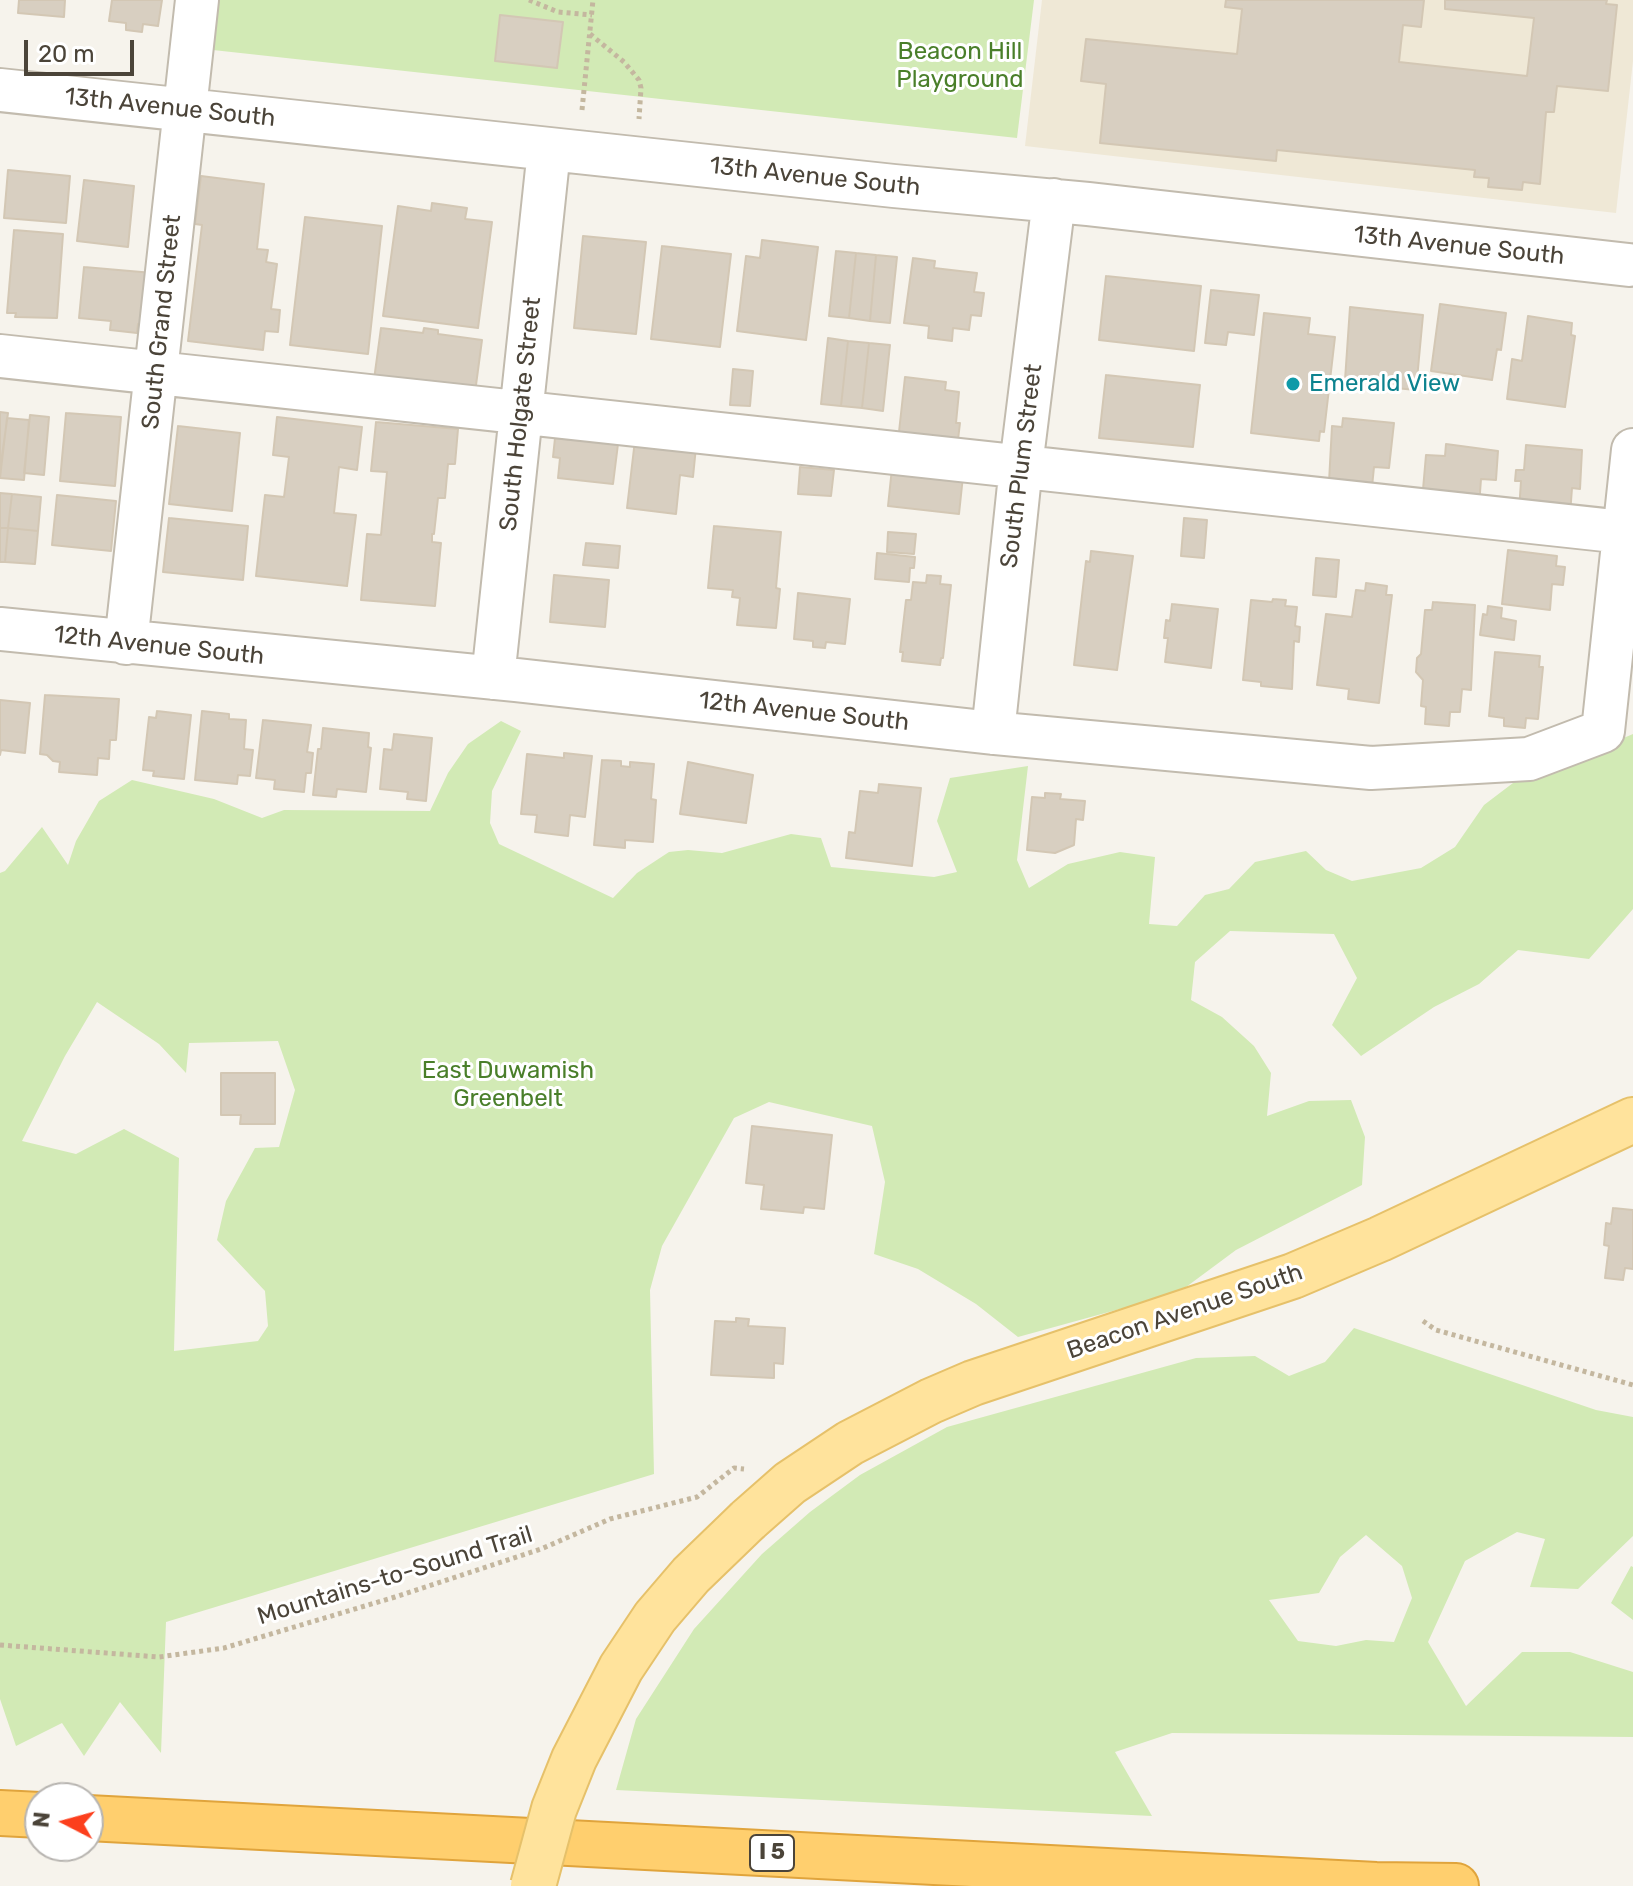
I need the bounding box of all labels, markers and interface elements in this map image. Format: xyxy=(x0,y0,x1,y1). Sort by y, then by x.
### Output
scale bar xyxy=(28,24,138,74)
park label: Beacon Hill Playground xyxy=(896,38,1024,94)
text: 20 m xyxy=(38,40,95,68)
street label: 13th Avenue South xyxy=(63,83,277,133)
street label: 13th Avenue South xyxy=(708,152,922,202)
street label: South Grand Street xyxy=(136,213,188,431)
street label: 13th Avenue South xyxy=(1352,221,1566,271)
street label: South Holgate Street xyxy=(494,295,548,533)
street label: South Plum Street xyxy=(995,362,1049,570)
place label: Emerald View xyxy=(1309,370,1460,398)
marker: Emerald View xyxy=(1284,375,1302,393)
street label: 12th Avenue South xyxy=(52,621,266,671)
street label: 12th Avenue South xyxy=(697,687,911,737)
park label: East Duwamish Greenbelt xyxy=(422,1057,594,1113)
street label: Beacon Avenue South xyxy=(1063,1258,1307,1366)
street label: Mountains-to-Sound Trail xyxy=(254,1520,536,1632)
north arrow xyxy=(24,1782,104,1862)
text: N xyxy=(27,1810,56,1829)
road number: I 5 xyxy=(750,1835,794,1871)

